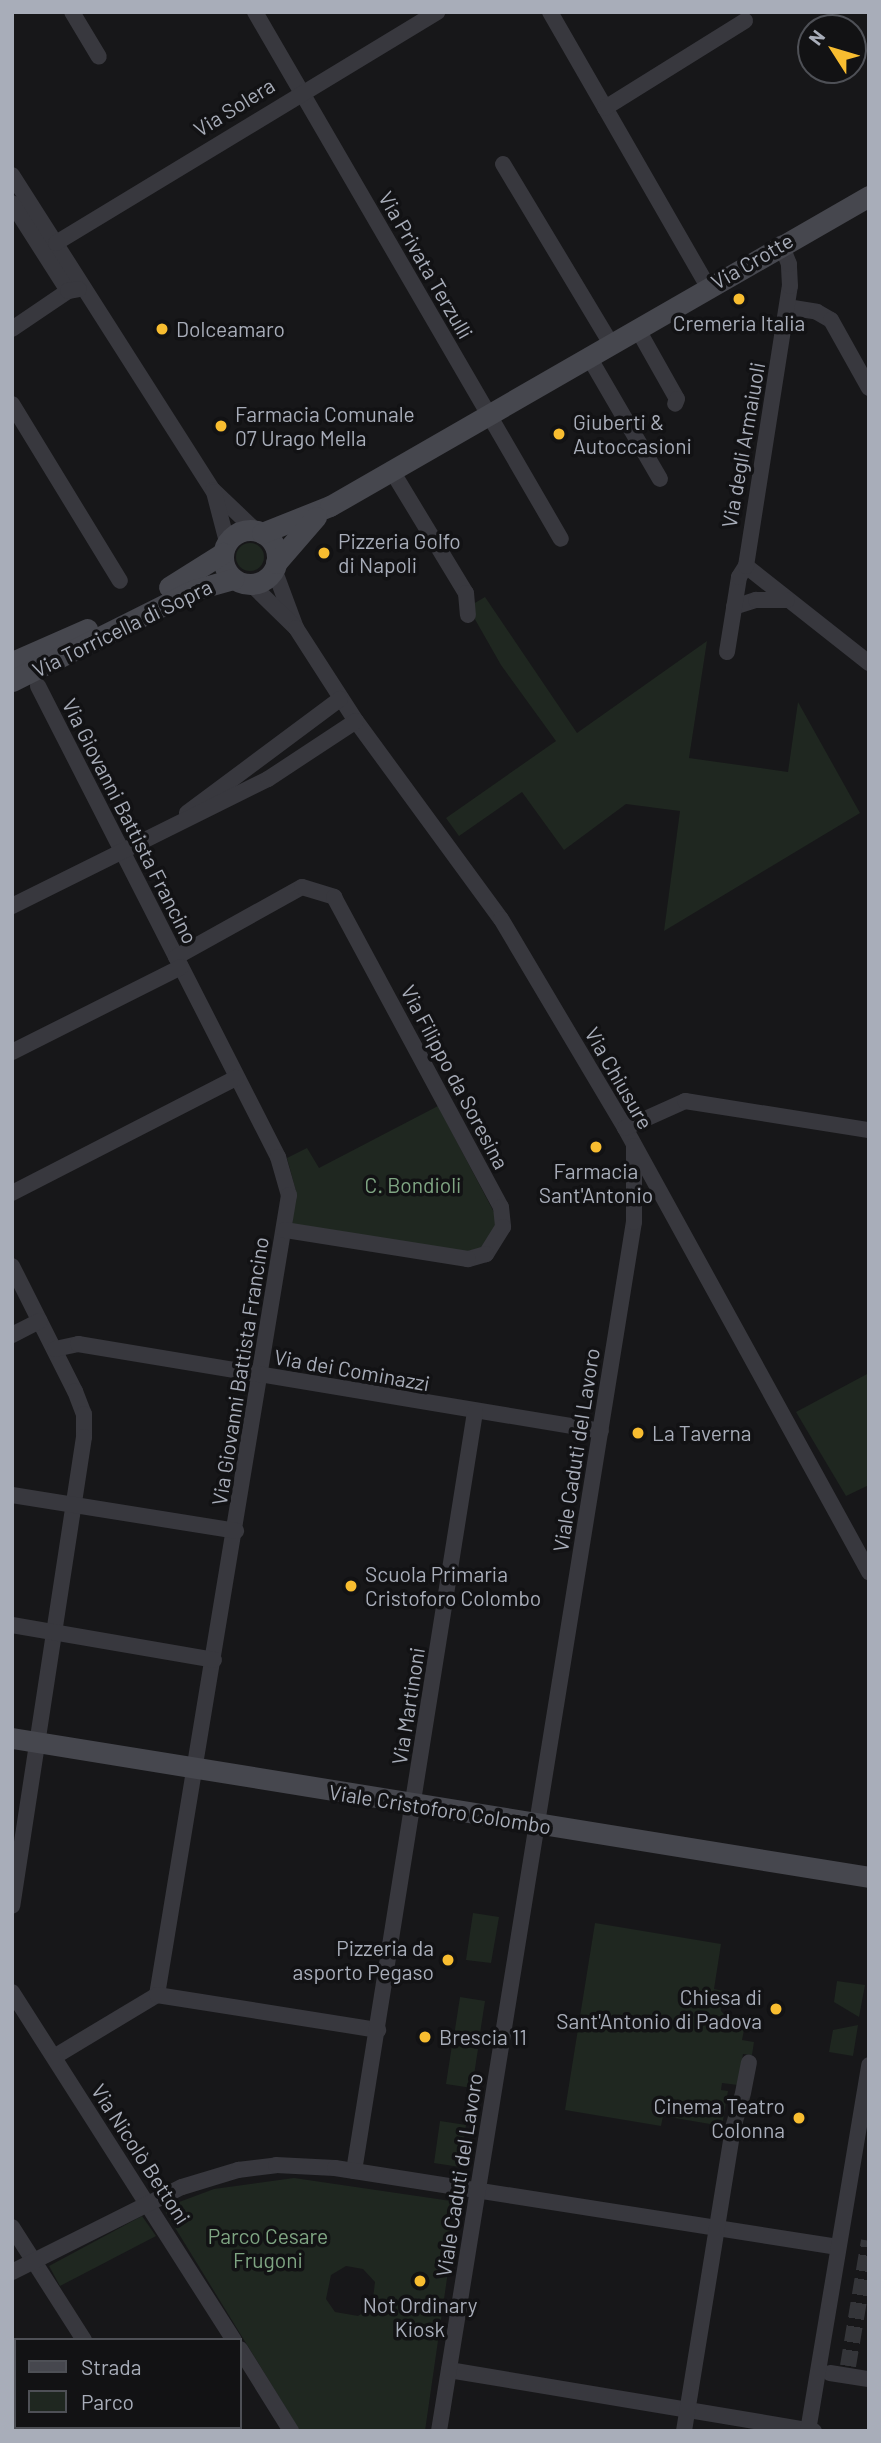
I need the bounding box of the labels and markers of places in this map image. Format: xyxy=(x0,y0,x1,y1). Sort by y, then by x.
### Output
marker: Cremeria Italia xyxy=(731,291,747,307)
place label: Cremeria Italia xyxy=(673,310,805,336)
place label: Dolceamaro xyxy=(176,316,285,342)
marker: Dolceamaro xyxy=(154,321,170,337)
place label: Farmacia Comunale 07 Urago Mella xyxy=(235,401,415,451)
place label: Giuberti & Autoccasioni xyxy=(573,409,692,459)
marker: Farmacia Comunale 07 Urago Mella xyxy=(213,418,229,434)
marker: Giuberti & Autoccasioni xyxy=(551,426,567,442)
place label: Pizzeria Golfo di Napoli xyxy=(338,528,461,578)
marker: Pizzeria Golfo di Napoli xyxy=(316,545,332,561)
marker: Farmacia Sant'Antonio xyxy=(588,1139,604,1155)
place label: Farmacia Sant'Antonio xyxy=(539,1158,653,1208)
place label: La Taverna xyxy=(652,1420,752,1446)
marker: La Taverna xyxy=(630,1425,646,1441)
place label: Scuola Primaria Cristoforo Colombo xyxy=(365,1561,541,1611)
marker: Scuola Primaria Cristoforo Colombo xyxy=(343,1578,359,1594)
place label: Pizzeria da asporto Pegaso xyxy=(293,1935,434,1985)
marker: Pizzeria da asporto Pegaso xyxy=(440,1952,456,1968)
place label: Chiesa di Sant'Antonio di Padova xyxy=(556,1984,762,2034)
marker: Chiesa di Sant'Antonio di Padova xyxy=(768,2001,784,2017)
place label: Brescia 11 xyxy=(439,2024,527,2050)
marker: Brescia 11 xyxy=(417,2029,433,2045)
place label: Cinema Teatro Colonna xyxy=(653,2093,785,2143)
marker: Cinema Teatro Colonna xyxy=(791,2110,807,2126)
marker: Not Ordinary Kiosk xyxy=(412,2273,428,2289)
place label: Not Ordinary Kiosk xyxy=(363,2292,477,2342)

